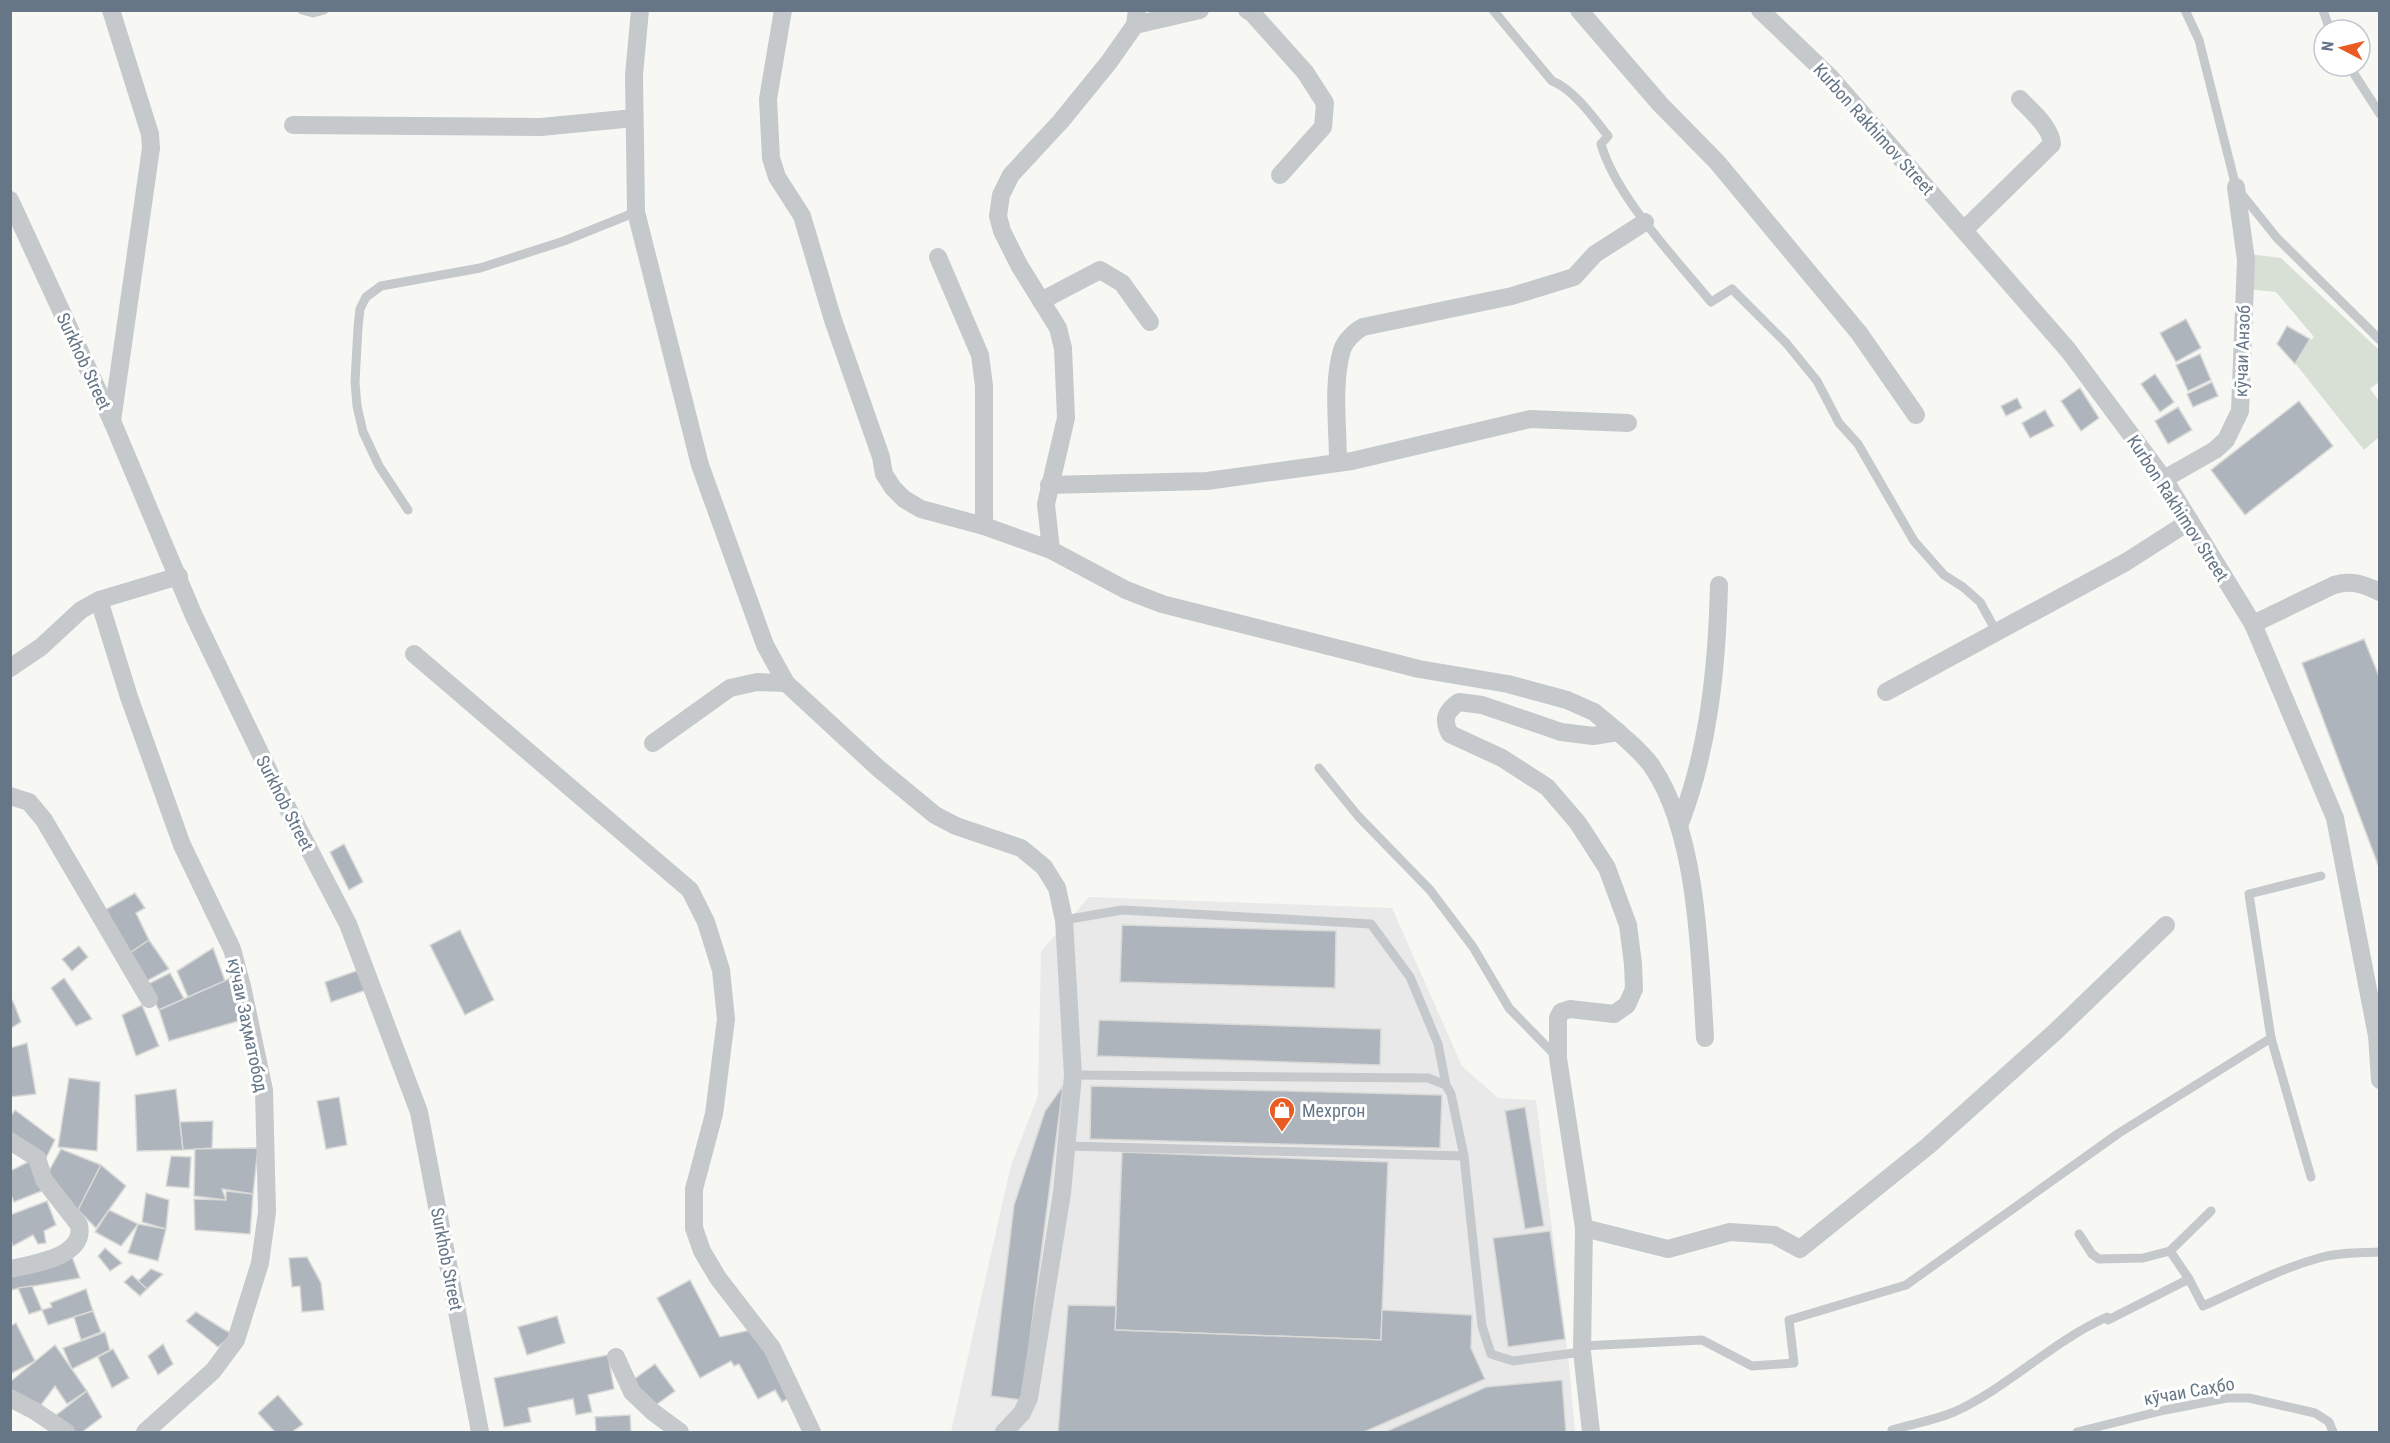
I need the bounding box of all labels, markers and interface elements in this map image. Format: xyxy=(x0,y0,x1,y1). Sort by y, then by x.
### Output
north arrow xyxy=(2312,18,2372,78)
text: N xyxy=(2318,40,2338,52)
street label: Kurbon Rakhimov Street xyxy=(1809,59,1939,199)
street label: кӯчаи Анзоб xyxy=(2230,304,2254,397)
street label: Surkhob Street xyxy=(52,309,116,413)
street label: Kurbon Rakhimov Street xyxy=(2123,431,2233,585)
street label: Surkhob Street xyxy=(252,752,318,854)
street label: кӯчаи Заҳматобод xyxy=(224,956,273,1094)
shop icon: Мехргон xyxy=(1267,1095,1297,1133)
place label: Мехргон xyxy=(1302,1100,1366,1121)
street label: Surkhob Street xyxy=(427,1206,467,1312)
street label: кӯчаи Саҳбо xyxy=(2142,1373,2236,1409)

